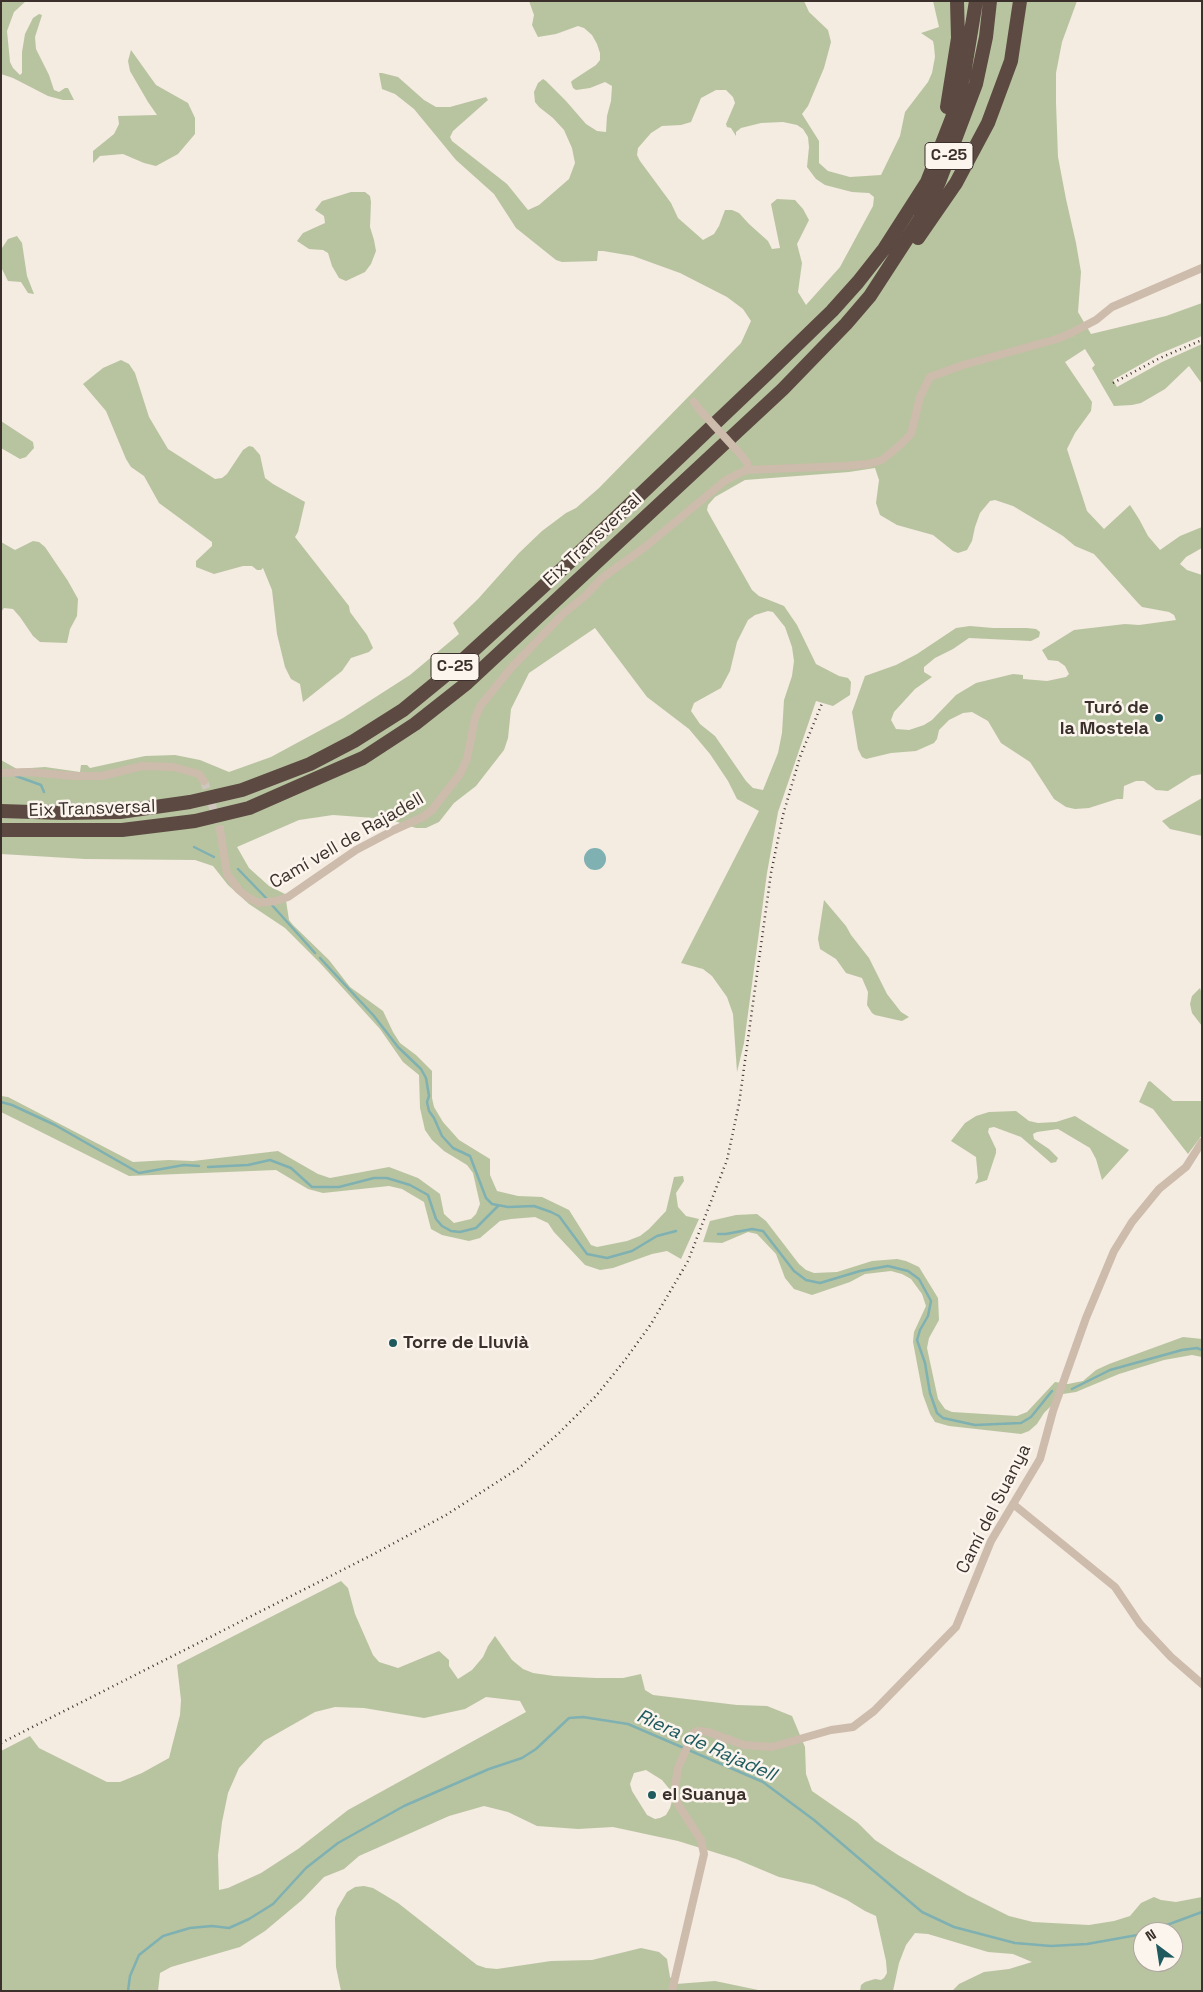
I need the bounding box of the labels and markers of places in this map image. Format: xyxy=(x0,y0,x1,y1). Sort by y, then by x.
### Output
place label: Turó de la Mostela xyxy=(1060,697,1149,740)
marker: Turó de la Mostela xyxy=(1153,712,1165,724)
place label: Torre de Lluvià xyxy=(403,1332,529,1354)
marker: Torre de Lluvià xyxy=(387,1337,399,1349)
place label: el Suanya xyxy=(662,1784,747,1806)
marker: el Suanya xyxy=(646,1789,658,1801)

